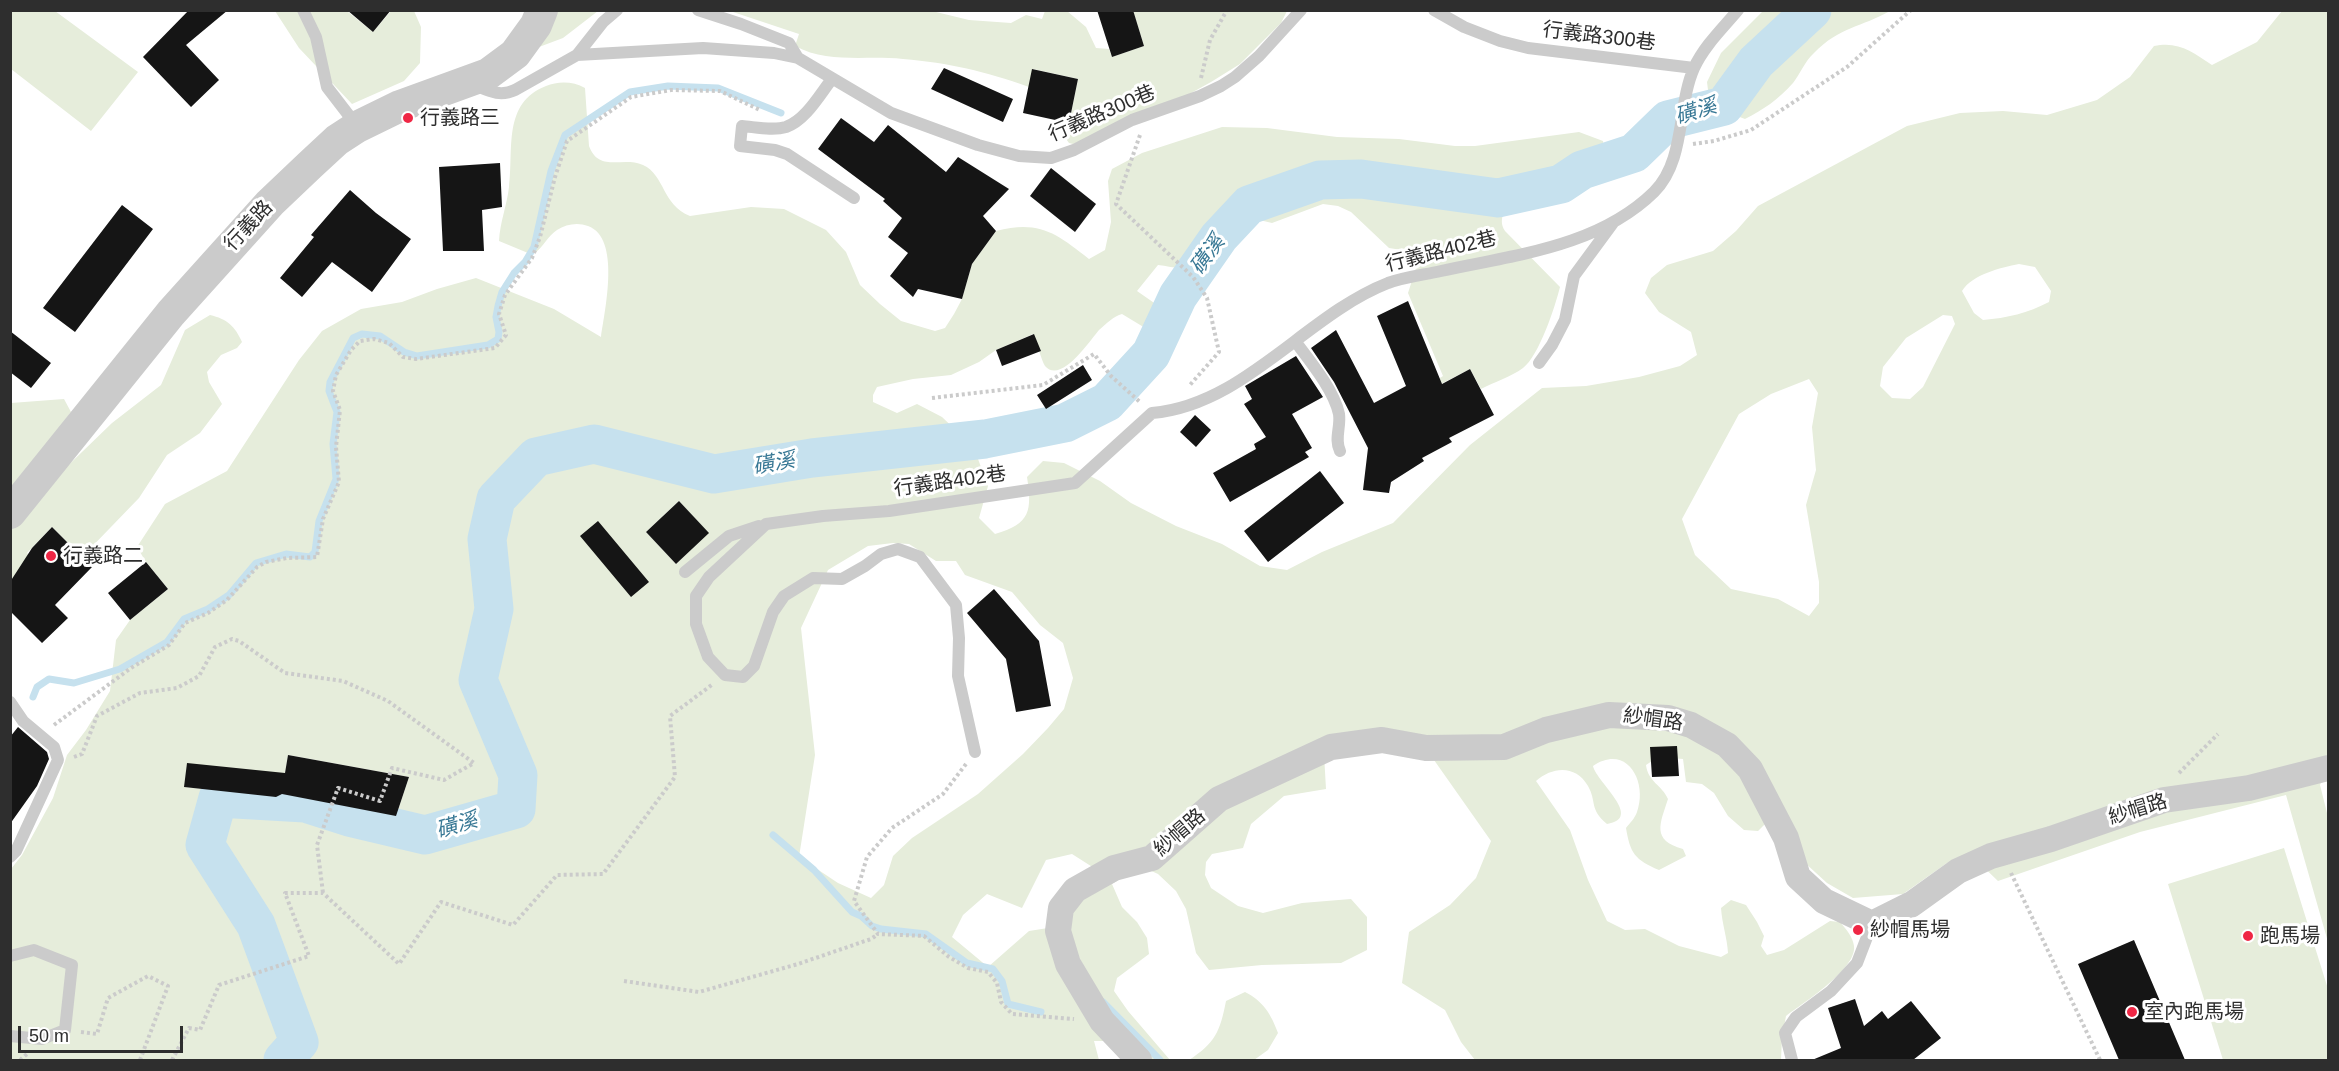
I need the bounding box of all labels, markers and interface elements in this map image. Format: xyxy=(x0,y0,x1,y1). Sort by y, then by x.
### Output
street label: 行義路300巷 xyxy=(1541,18,1657,56)
street label: 行義路300巷 xyxy=(1045,81,1159,147)
water label: 磺溪 xyxy=(1672,94,1720,130)
place label: 行義路三 xyxy=(420,106,500,130)
marker: 行義路三 xyxy=(401,111,415,125)
street label: 行義路 xyxy=(220,196,278,256)
street label: 行義路402巷 xyxy=(1383,227,1499,277)
water label: 磺溪 xyxy=(1185,231,1231,279)
water label: 磺溪 xyxy=(751,448,797,480)
street label: 行義路402巷 xyxy=(892,462,1008,502)
place label: 行義路二 xyxy=(63,544,143,568)
marker: 行義路二 xyxy=(44,549,58,563)
street label: 紗帽路 xyxy=(1622,704,1684,736)
street label: 紗帽路 xyxy=(2106,790,2170,830)
street label: 紗帽路 xyxy=(1149,804,1211,862)
water label: 磺溪 xyxy=(433,808,481,844)
place label: 紗帽馬場 xyxy=(1870,918,1950,942)
marker: 紗帽馬場 xyxy=(1851,923,1865,937)
place label: 跑馬場 xyxy=(2260,924,2320,948)
marker: 跑馬場 xyxy=(2241,929,2255,943)
place label: 室內跑馬場 xyxy=(2144,1000,2244,1024)
marker: 室內跑馬場 xyxy=(2125,1005,2139,1019)
scale bar xyxy=(21,1014,186,1052)
text: 50 m xyxy=(29,1026,69,1046)

